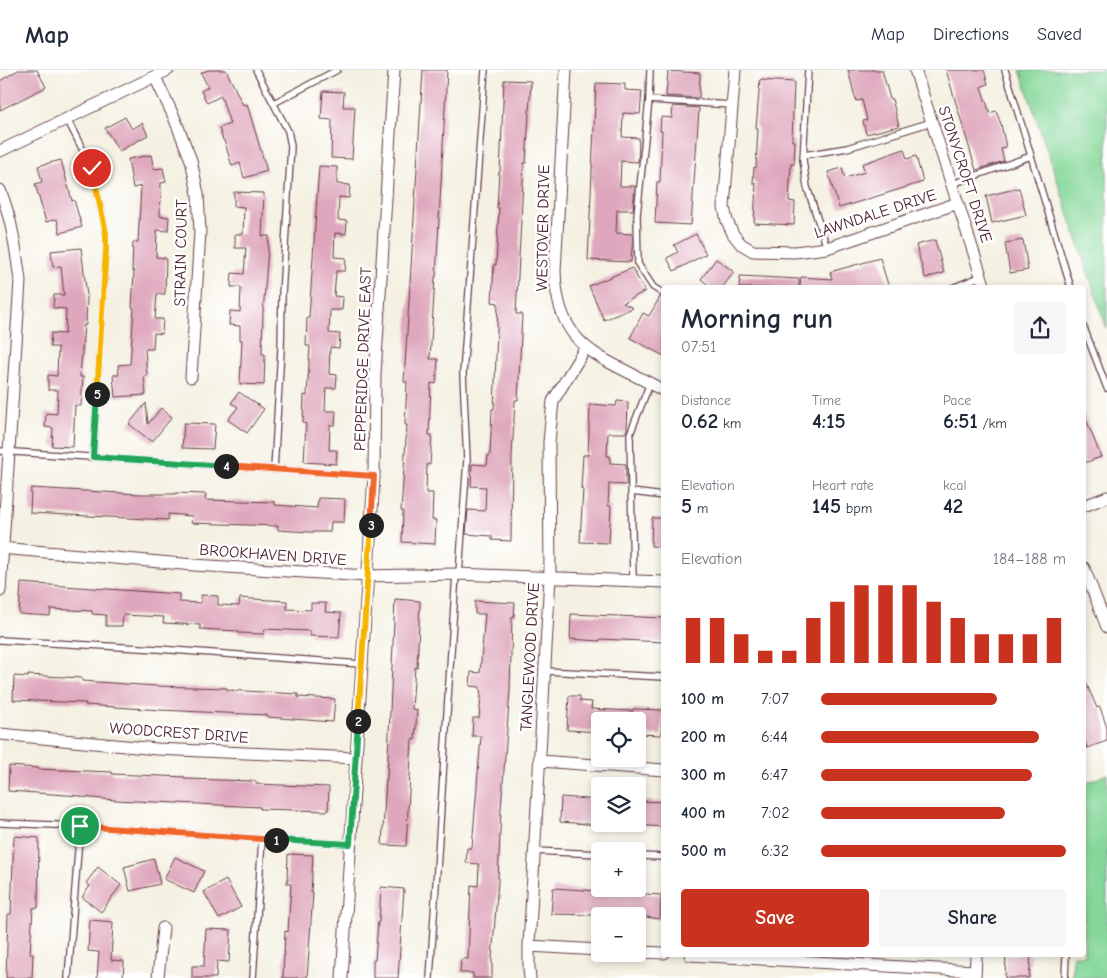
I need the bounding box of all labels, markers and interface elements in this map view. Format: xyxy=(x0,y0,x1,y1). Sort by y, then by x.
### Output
text: Map xyxy=(25,21,69,49)
text: Map xyxy=(871,24,905,45)
text: Directions xyxy=(933,24,1009,45)
text: Saved xyxy=(1037,24,1082,45)
street label: STONYCROFT DRIVE xyxy=(934,104,996,245)
pin xyxy=(71,147,113,189)
icon: check xyxy=(78,154,106,182)
street label: WESTOVER DRIVE xyxy=(533,164,553,292)
street label: LAWNDALE DRIVE xyxy=(812,186,939,242)
street label: STRAIN COURT xyxy=(171,199,191,307)
street label: PEPPERIDGE DRIVE EAST xyxy=(351,266,375,451)
button: share xyxy=(1014,302,1066,354)
text: Morning run xyxy=(681,303,833,335)
text: 07:51 xyxy=(681,338,716,356)
pin: 5 xyxy=(84,382,110,406)
text: 5 xyxy=(94,386,101,403)
text: Distance xyxy=(681,392,731,409)
text: Time xyxy=(812,392,841,409)
text: Pace xyxy=(943,392,971,409)
text: 0.62 xyxy=(681,409,718,433)
text: 4:15 xyxy=(812,409,846,433)
text: 6:51 xyxy=(943,409,978,433)
text: km xyxy=(718,415,741,432)
text: /km xyxy=(978,415,1007,432)
pin: 4 xyxy=(214,454,238,478)
text: 4 xyxy=(223,458,230,475)
text: Elevation xyxy=(681,477,735,494)
text: Heart rate xyxy=(812,477,874,494)
text: kcal xyxy=(943,477,967,494)
text: 5 xyxy=(681,494,692,518)
text: 145 xyxy=(812,494,841,518)
text: 42 xyxy=(943,494,963,518)
text: m xyxy=(692,500,708,517)
text: bpm xyxy=(841,500,872,517)
pin: 3 xyxy=(358,512,384,538)
text: 3 xyxy=(368,517,375,534)
street label: BROOKHAVEN DRIVE xyxy=(199,541,347,569)
text: Elevation xyxy=(681,550,742,568)
text: 184–188 m xyxy=(993,550,1066,568)
street label: TANGLEWOOD DRIVE xyxy=(517,582,543,732)
text: 100 m xyxy=(681,690,724,708)
text: 7:07 xyxy=(761,690,789,708)
pin: 2 xyxy=(346,708,370,734)
map controls xyxy=(591,712,646,962)
button: locate xyxy=(591,712,646,767)
text: 2 xyxy=(355,713,362,730)
street label: WOODCREST DRIVE xyxy=(109,719,249,747)
text: 200 m xyxy=(681,728,726,746)
text: 6:44 xyxy=(761,728,788,746)
text: 300 m xyxy=(681,766,726,784)
text: 6:47 xyxy=(761,766,788,784)
button: layers xyxy=(591,777,646,832)
text: 400 m xyxy=(681,804,725,822)
text: 7:02 xyxy=(761,804,790,822)
pin xyxy=(59,805,101,847)
icon: arrive xyxy=(66,812,94,840)
pin: 1 xyxy=(264,828,288,852)
text: 1 xyxy=(274,832,279,849)
button: + xyxy=(591,842,646,897)
text: 500 m xyxy=(681,842,726,860)
text: 6:32 xyxy=(761,842,789,860)
button: Save xyxy=(681,889,869,947)
button: Share xyxy=(879,889,1066,947)
button: − xyxy=(591,907,646,962)

